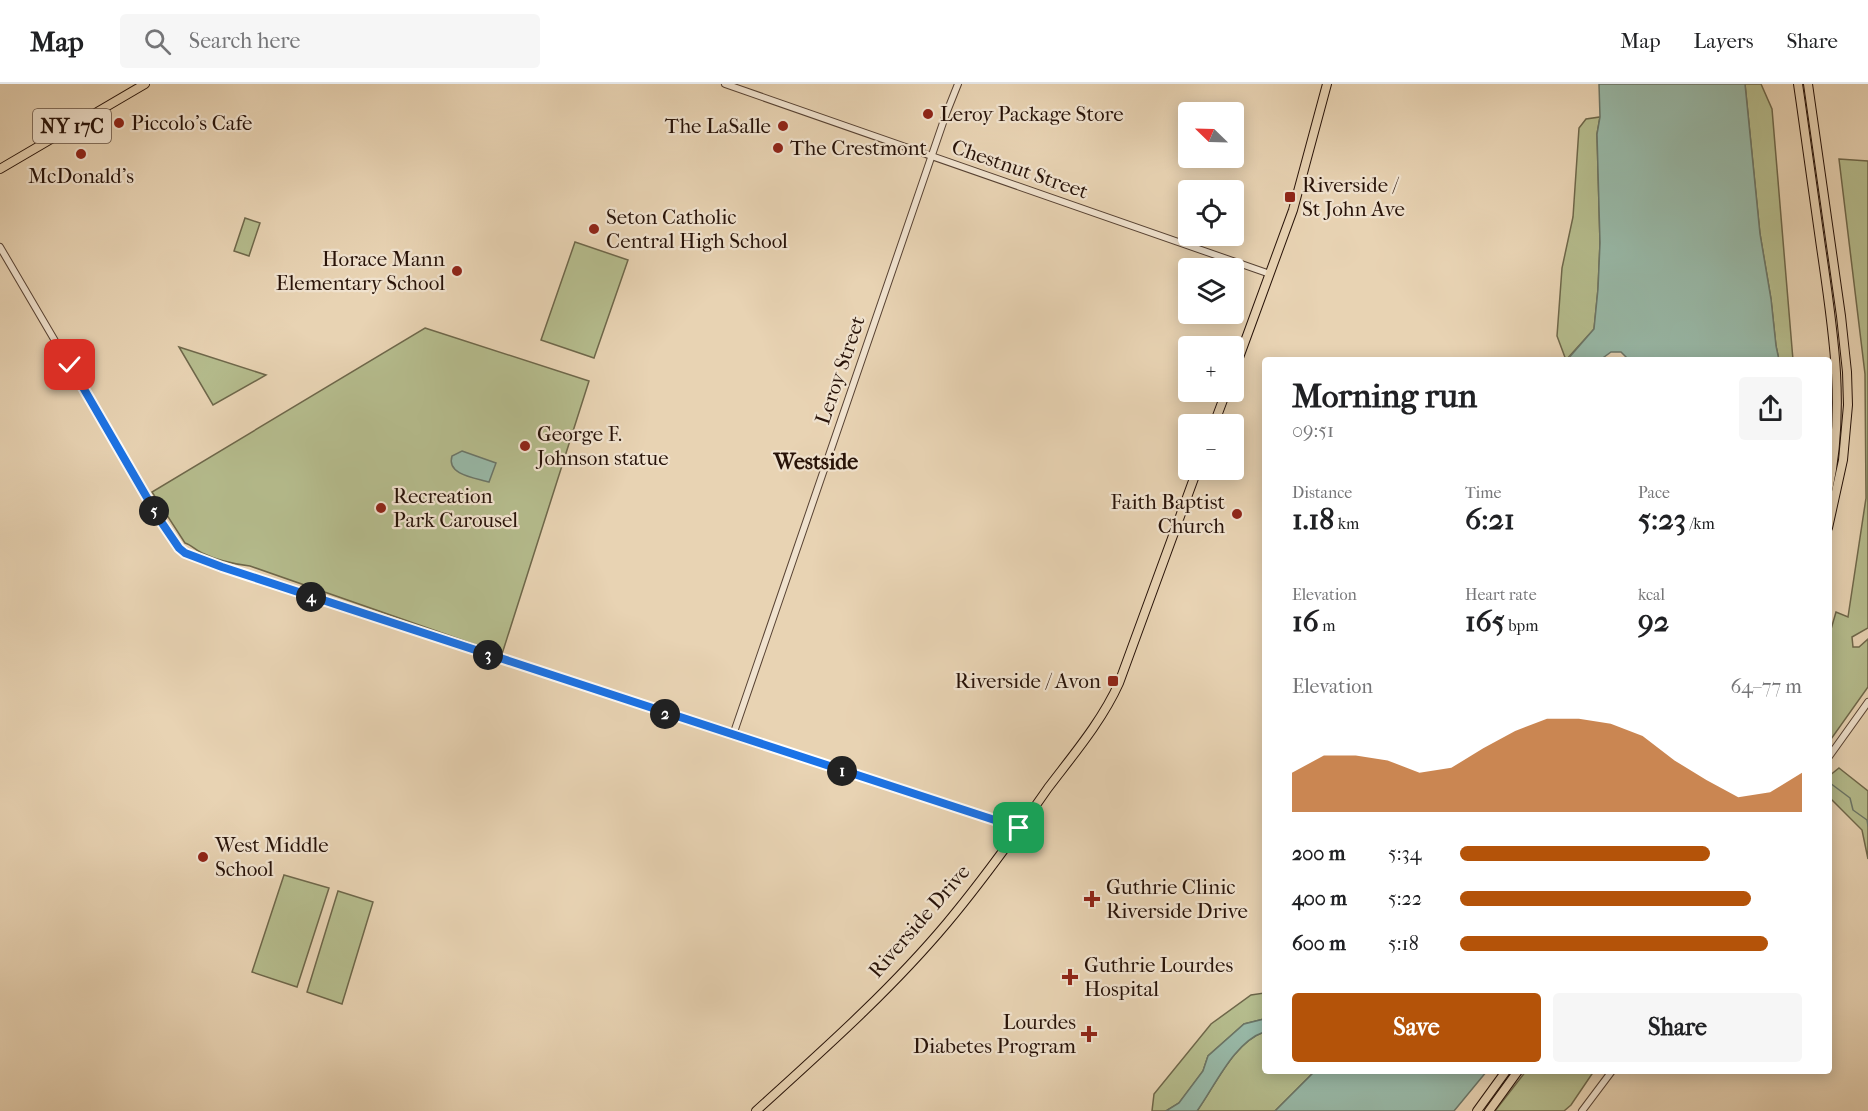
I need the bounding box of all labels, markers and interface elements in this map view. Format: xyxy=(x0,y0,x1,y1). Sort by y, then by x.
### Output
search box xyxy=(120,14,540,68)
text: Map xyxy=(30,25,84,58)
icon: search xyxy=(141,25,174,58)
text: Search here xyxy=(189,28,300,54)
text: Map xyxy=(1620,29,1661,53)
text: Layers xyxy=(1694,29,1753,53)
text: Share xyxy=(1786,29,1838,53)
place label: Leroy Package Store xyxy=(940,102,1124,126)
north arrow xyxy=(1178,102,1244,168)
map controls xyxy=(1178,102,1244,480)
marker: Leroy Package Store xyxy=(921,107,935,121)
road number: NY 17C xyxy=(33,109,111,143)
place label: Piccolo's Cafe xyxy=(131,111,252,135)
place label: The LaSalle xyxy=(665,114,771,138)
marker: Piccolo's Cafe xyxy=(112,116,126,130)
marker: The LaSalle xyxy=(776,119,790,133)
street label: Chestnut Street xyxy=(949,134,1092,204)
place label: The Crestmont xyxy=(790,136,928,160)
marker: The Crestmont xyxy=(771,141,785,155)
marker: McDonald's xyxy=(74,147,88,161)
place label: McDonald's xyxy=(28,164,134,188)
place label: Riverside / St John Ave xyxy=(1302,173,1405,221)
button: locate xyxy=(1178,180,1244,246)
marker: Riverside / St John Ave xyxy=(1283,190,1297,204)
place label: Seton Catholic Central High School xyxy=(606,205,788,253)
marker: Seton Catholic Central High School xyxy=(587,222,601,236)
place label: Horace Mann Elementary School xyxy=(276,247,445,295)
button: layers xyxy=(1178,258,1244,324)
marker: Horace Mann Elementary School xyxy=(450,264,464,278)
street label: Leroy Street xyxy=(810,312,870,427)
button: + xyxy=(1178,336,1244,402)
pin xyxy=(44,339,95,390)
icon: check xyxy=(53,348,86,381)
text: Morning run xyxy=(1292,377,1477,416)
button: share xyxy=(1739,377,1802,440)
button: − xyxy=(1178,414,1244,480)
text: 09:51 xyxy=(1292,419,1334,442)
place label: George F. Johnson statue xyxy=(535,422,669,470)
marker: George F. Johnson statue xyxy=(518,439,532,453)
district label: Westside xyxy=(773,449,858,475)
text: Distance xyxy=(1292,483,1352,502)
text: Time xyxy=(1465,483,1501,502)
text: Pace xyxy=(1638,483,1670,502)
place label: Recreation Park Carousel xyxy=(393,484,518,532)
place label: Faith Baptist Church xyxy=(1111,490,1225,538)
pin: 5 xyxy=(139,496,169,526)
text: 5 xyxy=(151,501,157,520)
marker: Recreation Park Carousel xyxy=(374,501,388,515)
text: 1.18 xyxy=(1292,502,1334,537)
text: 6:21 xyxy=(1465,502,1515,537)
text: 5:23 xyxy=(1638,502,1686,537)
marker: Faith Baptist Church xyxy=(1230,507,1244,521)
text: km xyxy=(1334,514,1359,533)
text: /km xyxy=(1686,514,1715,533)
pin: 4 xyxy=(296,582,326,612)
text: Elevation xyxy=(1292,585,1357,604)
text: Heart rate xyxy=(1465,585,1537,604)
text: kcal xyxy=(1638,585,1665,604)
text: 4 xyxy=(306,587,316,606)
text: 16 xyxy=(1292,604,1319,639)
text: 165 xyxy=(1465,604,1505,639)
text: 92 xyxy=(1638,604,1669,639)
text: m xyxy=(1319,616,1336,635)
text: bpm xyxy=(1505,616,1539,635)
pin: 3 xyxy=(473,640,503,670)
text: 3 xyxy=(485,645,491,664)
place label: Riverside / Avon xyxy=(955,669,1101,693)
marker: Riverside / Avon xyxy=(1106,674,1120,688)
text: Elevation xyxy=(1292,675,1373,698)
text: 64–77 m xyxy=(1730,675,1802,698)
pin: 2 xyxy=(650,699,680,729)
text: 2 xyxy=(661,704,669,723)
pin: 1 xyxy=(827,756,857,786)
text: 1 xyxy=(839,761,845,780)
pin xyxy=(993,802,1044,853)
icon: arrive xyxy=(1002,811,1035,844)
place label: West Middle School xyxy=(214,833,329,881)
text: 200 m xyxy=(1292,842,1345,865)
text: 5:34 xyxy=(1388,842,1422,865)
marker: West Middle School xyxy=(196,850,210,864)
street label: Riverside Drive xyxy=(863,860,975,982)
place label: Guthrie Clinic Riverside Drive xyxy=(1106,875,1248,923)
text: 400 m xyxy=(1292,887,1347,910)
text: 5:22 xyxy=(1388,887,1422,910)
marker: Guthrie Clinic Riverside Drive xyxy=(1083,890,1101,908)
text: 600 m xyxy=(1292,932,1346,955)
text: 5:18 xyxy=(1388,932,1419,955)
place label: Guthrie Lourdes Hospital xyxy=(1084,953,1233,1001)
marker: Guthrie Lourdes Hospital xyxy=(1061,968,1079,986)
button: Save xyxy=(1292,993,1541,1062)
button: Share xyxy=(1553,993,1802,1062)
place label: Lourdes Diabetes Program xyxy=(913,1010,1077,1058)
marker: Lourdes Diabetes Program xyxy=(1080,1025,1098,1043)

